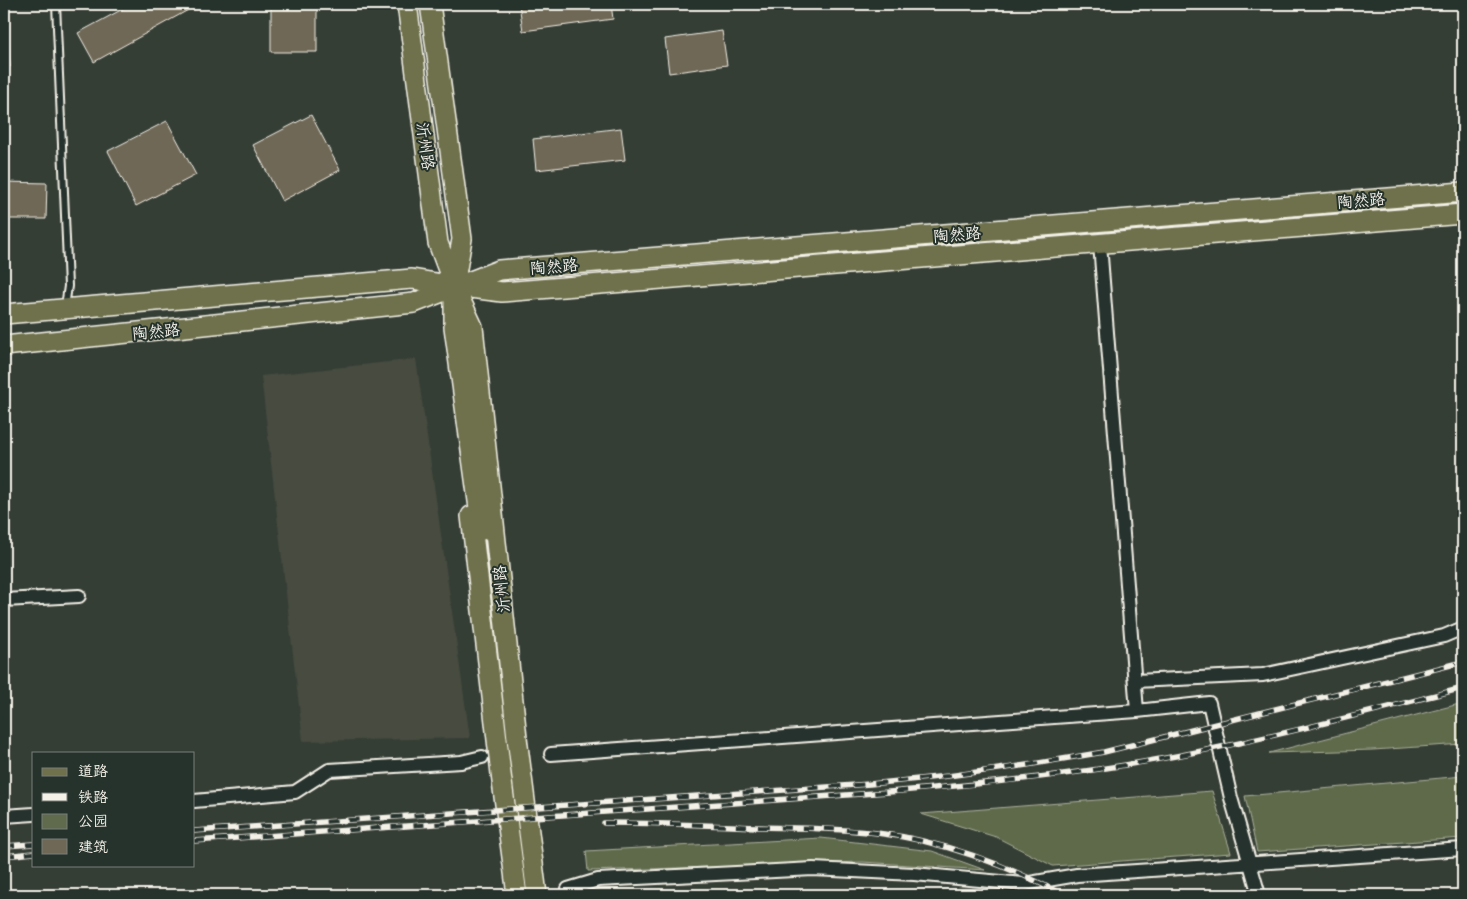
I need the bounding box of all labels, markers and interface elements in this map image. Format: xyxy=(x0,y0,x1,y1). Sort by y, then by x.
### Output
street label: 沂州路 xyxy=(412,121,437,171)
street label: 陶然路 xyxy=(1336,190,1386,213)
street label: 陶然路 xyxy=(932,224,982,247)
street label: 陶然路 xyxy=(529,256,579,279)
street label: 陶然路 xyxy=(131,321,181,344)
street label: 沂州路 xyxy=(491,564,514,614)
legend xyxy=(32,752,195,866)
text: 道路 xyxy=(78,762,108,781)
text: 铁路 xyxy=(78,788,108,807)
text: 公园 xyxy=(78,812,108,831)
text: 建筑 xyxy=(78,838,108,857)

